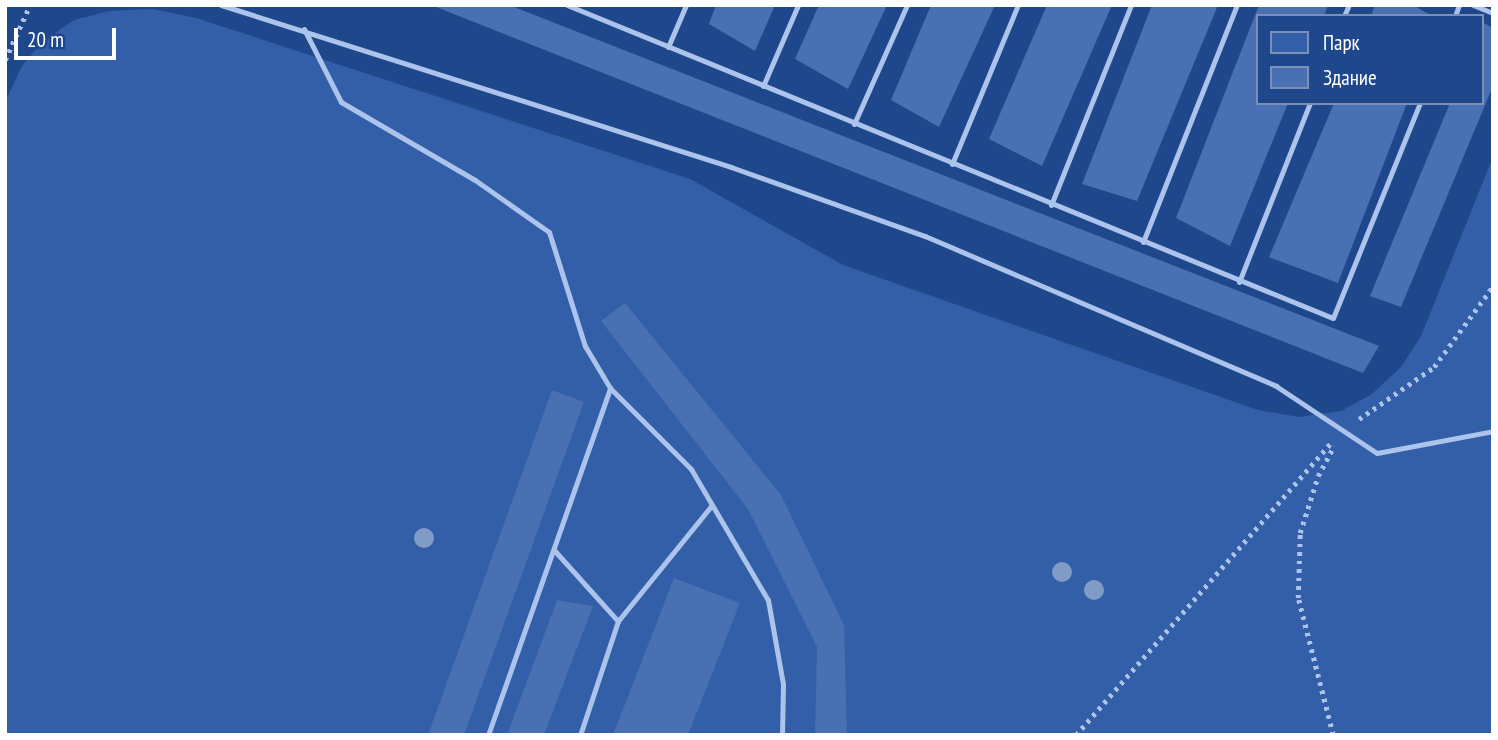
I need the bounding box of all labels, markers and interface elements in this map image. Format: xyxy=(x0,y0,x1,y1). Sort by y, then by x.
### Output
scale bar xyxy=(18,14,119,58)
legend xyxy=(1256,14,1484,105)
text: 20 m xyxy=(27,26,64,53)
text: Парк xyxy=(1323,29,1360,56)
text: Здание xyxy=(1323,64,1377,91)

